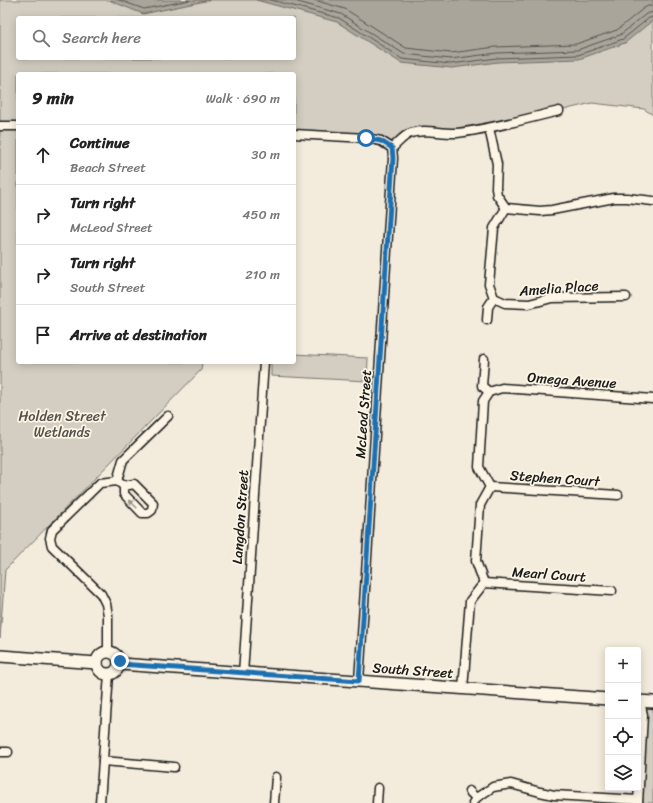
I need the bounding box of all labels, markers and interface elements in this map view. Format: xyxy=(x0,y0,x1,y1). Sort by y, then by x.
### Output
search box xyxy=(16,16,296,60)
text: Search here xyxy=(62,25,141,51)
icon: search xyxy=(30,27,52,49)
text: 9 min xyxy=(32,83,74,113)
text: Walk · 690 m xyxy=(206,87,280,110)
route start xyxy=(357,129,375,147)
text: Continue xyxy=(70,130,130,156)
text: 30 m xyxy=(251,143,280,166)
icon: ahead xyxy=(32,144,54,166)
text: Beach Street xyxy=(70,156,146,179)
text: Turn right xyxy=(70,190,135,216)
text: 450 m xyxy=(242,203,280,226)
icon: right xyxy=(32,204,54,226)
text: McLeod Street xyxy=(70,216,153,239)
text: Turn right xyxy=(70,250,135,276)
text: 210 m xyxy=(245,263,280,286)
icon: right xyxy=(32,264,54,286)
street label: Amelia Place xyxy=(518,273,599,304)
text: South Street xyxy=(70,276,145,299)
text: Arrive at destination xyxy=(70,322,207,348)
icon: arrive xyxy=(32,324,54,346)
street label: Omega Avenue xyxy=(527,365,617,396)
street label: McLeod Street xyxy=(348,369,379,459)
park label: Holden Street Wetlands xyxy=(18,404,107,445)
street label: Stephen Court xyxy=(509,463,602,494)
street label: Langdon Street xyxy=(225,469,256,565)
one-way arrow xyxy=(128,499,138,509)
street label: Mearl Court xyxy=(511,559,587,590)
map controls xyxy=(605,647,641,791)
button: + xyxy=(605,647,641,683)
route end xyxy=(111,652,129,670)
street label: South Street xyxy=(372,655,454,686)
button: − xyxy=(605,683,641,719)
button: locate xyxy=(605,719,641,755)
button: layers xyxy=(605,755,641,791)

